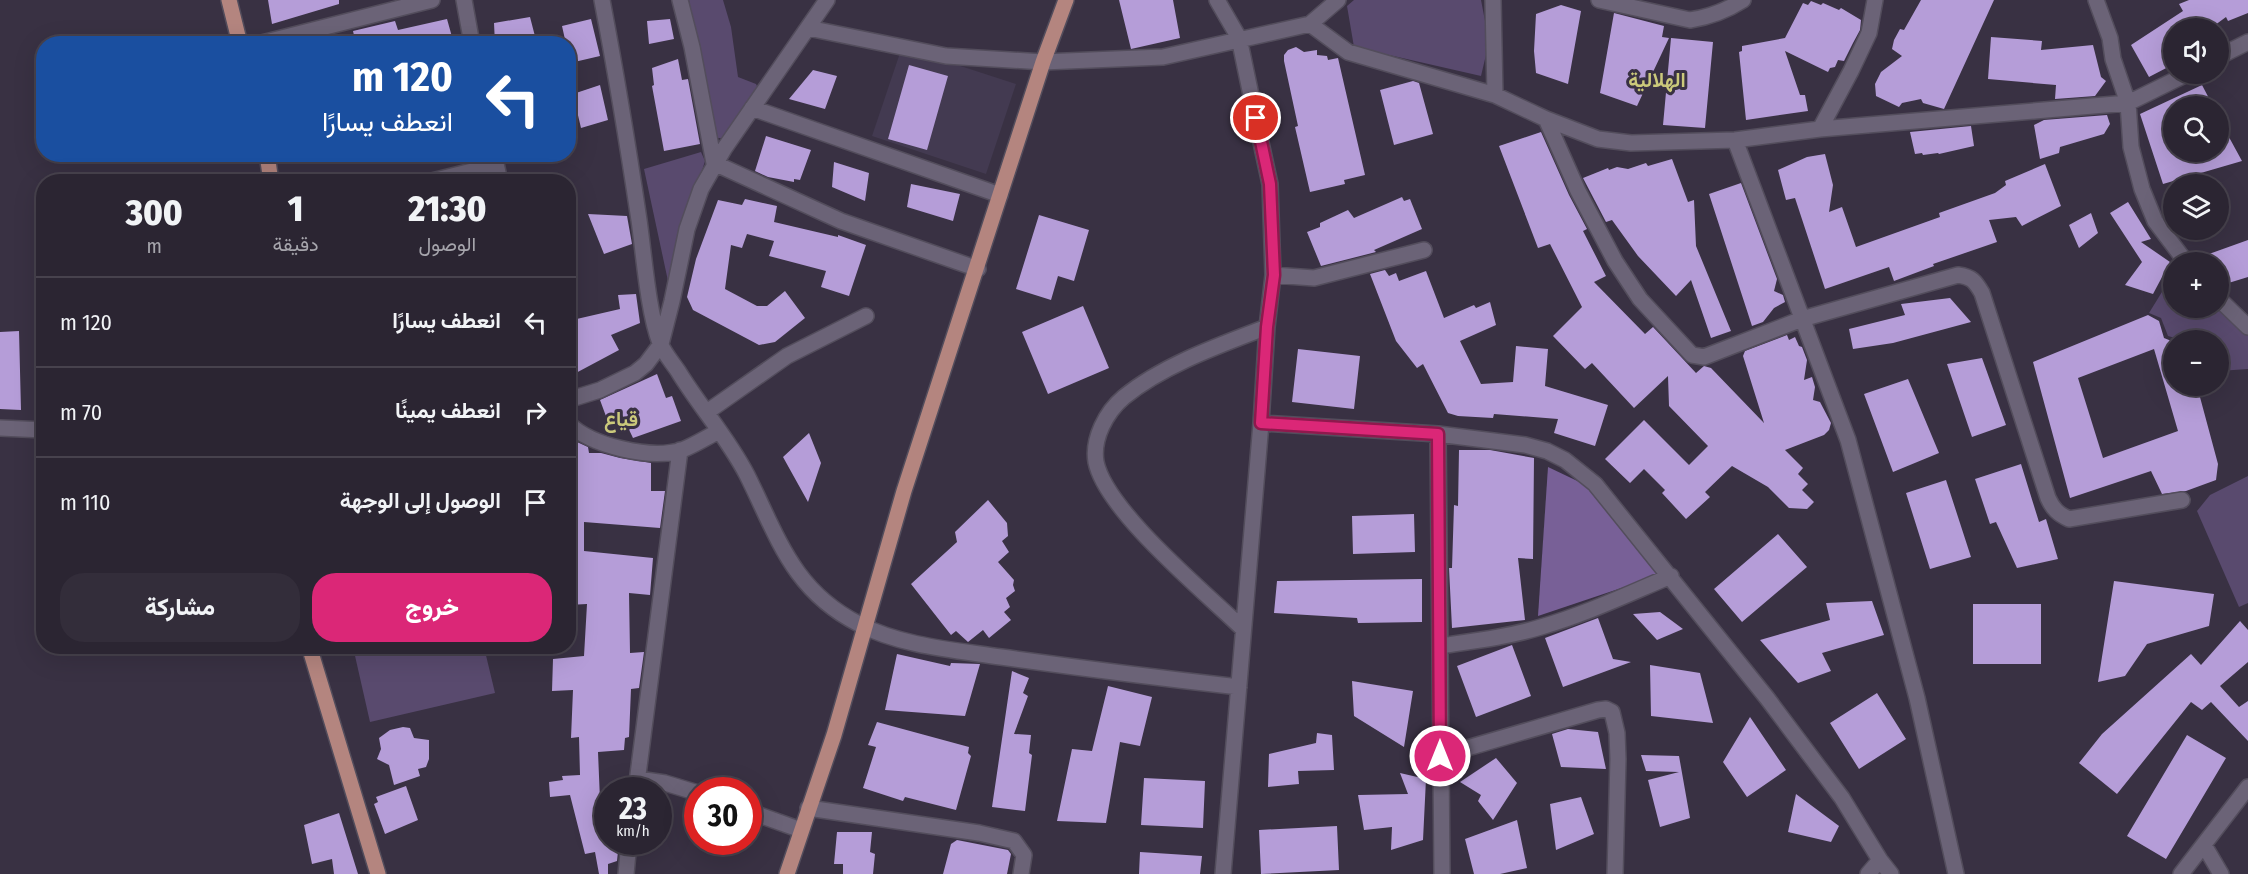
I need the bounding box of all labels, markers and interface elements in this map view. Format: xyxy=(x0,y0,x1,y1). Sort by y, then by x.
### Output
map controls xyxy=(2163,18,2229,396)
button: sound xyxy=(2163,18,2229,84)
text: 120 m xyxy=(352,52,453,102)
icon: left xyxy=(474,60,552,138)
district label: الهلالية xyxy=(1628,68,1686,93)
pin xyxy=(1230,92,1281,143)
button: search xyxy=(2163,96,2229,162)
icon: arrive xyxy=(1239,101,1272,134)
text: انعطف يسارًا xyxy=(322,106,453,138)
button: layers xyxy=(2163,174,2229,240)
text: 1 xyxy=(288,187,303,231)
text: 21:30 xyxy=(408,187,486,231)
text: 300 xyxy=(126,191,183,235)
text: دقيقة xyxy=(272,232,319,256)
text: الوصول xyxy=(418,232,476,256)
text: m xyxy=(147,234,162,258)
button: + xyxy=(2163,252,2229,318)
icon: left xyxy=(519,306,552,339)
text: انعطف يسارًا xyxy=(392,307,501,334)
text: 120 m xyxy=(60,309,112,336)
button: − xyxy=(2163,330,2229,396)
icon: right xyxy=(519,396,552,429)
text: انعطف يمينًا xyxy=(395,397,501,424)
text: 70 m xyxy=(60,399,102,426)
district label: قياع xyxy=(604,407,638,433)
icon: arrive xyxy=(519,486,552,519)
text: الوصول إلى الوجهة xyxy=(340,487,501,514)
text: 110 m xyxy=(60,489,110,516)
button: مشاركة xyxy=(60,573,300,642)
button: خروج xyxy=(312,573,552,642)
position arrow xyxy=(1408,724,1472,788)
speed limit sign: 30 xyxy=(684,777,762,855)
text: 23 xyxy=(619,791,647,827)
text: km/h xyxy=(616,822,650,840)

